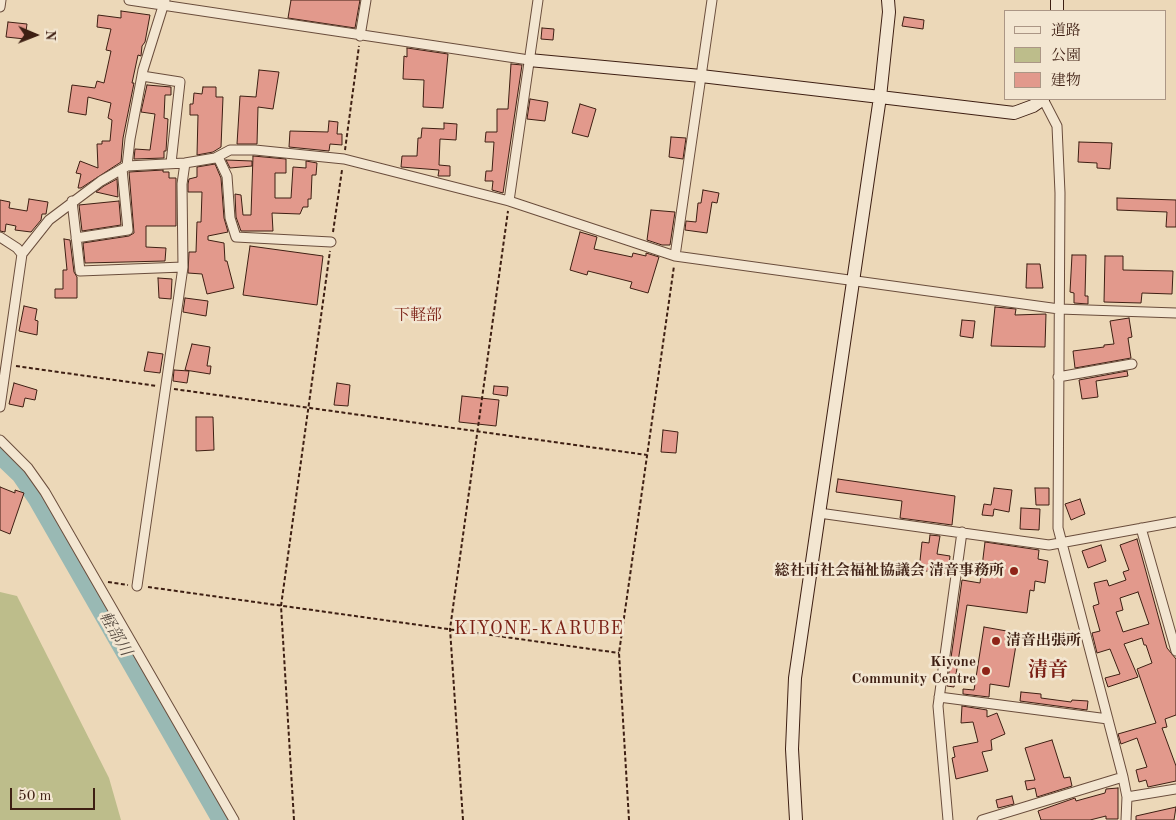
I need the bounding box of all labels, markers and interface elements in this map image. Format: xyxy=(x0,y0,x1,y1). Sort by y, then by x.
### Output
north arrow xyxy=(10,10,60,60)
legend xyxy=(1004,10,1166,100)
text: 道路 xyxy=(1051,24,1081,39)
text: N xyxy=(43,30,57,41)
text: 公園 xyxy=(1051,49,1081,64)
text: 建物 xyxy=(1051,74,1081,89)
district label: 下軽部 xyxy=(394,306,442,326)
place label: 総社市社会福祉協議会 清音事務所 xyxy=(775,562,1004,580)
marker: 総社市社会福祉協議会 清音事務所 xyxy=(1008,565,1020,577)
water label: 軽部川 xyxy=(95,608,135,660)
district label: KIYONE-KARUBE xyxy=(452,618,626,640)
place label: 清音出張所 xyxy=(1006,632,1081,650)
marker: 清音出張所 xyxy=(990,635,1002,647)
place label: Kiyone Community Centre xyxy=(852,653,976,688)
district label: 清音 xyxy=(1028,659,1068,683)
marker: Kiyone Community Centre xyxy=(980,665,992,677)
scale bar xyxy=(12,778,98,810)
text: 50 m xyxy=(18,789,52,804)

